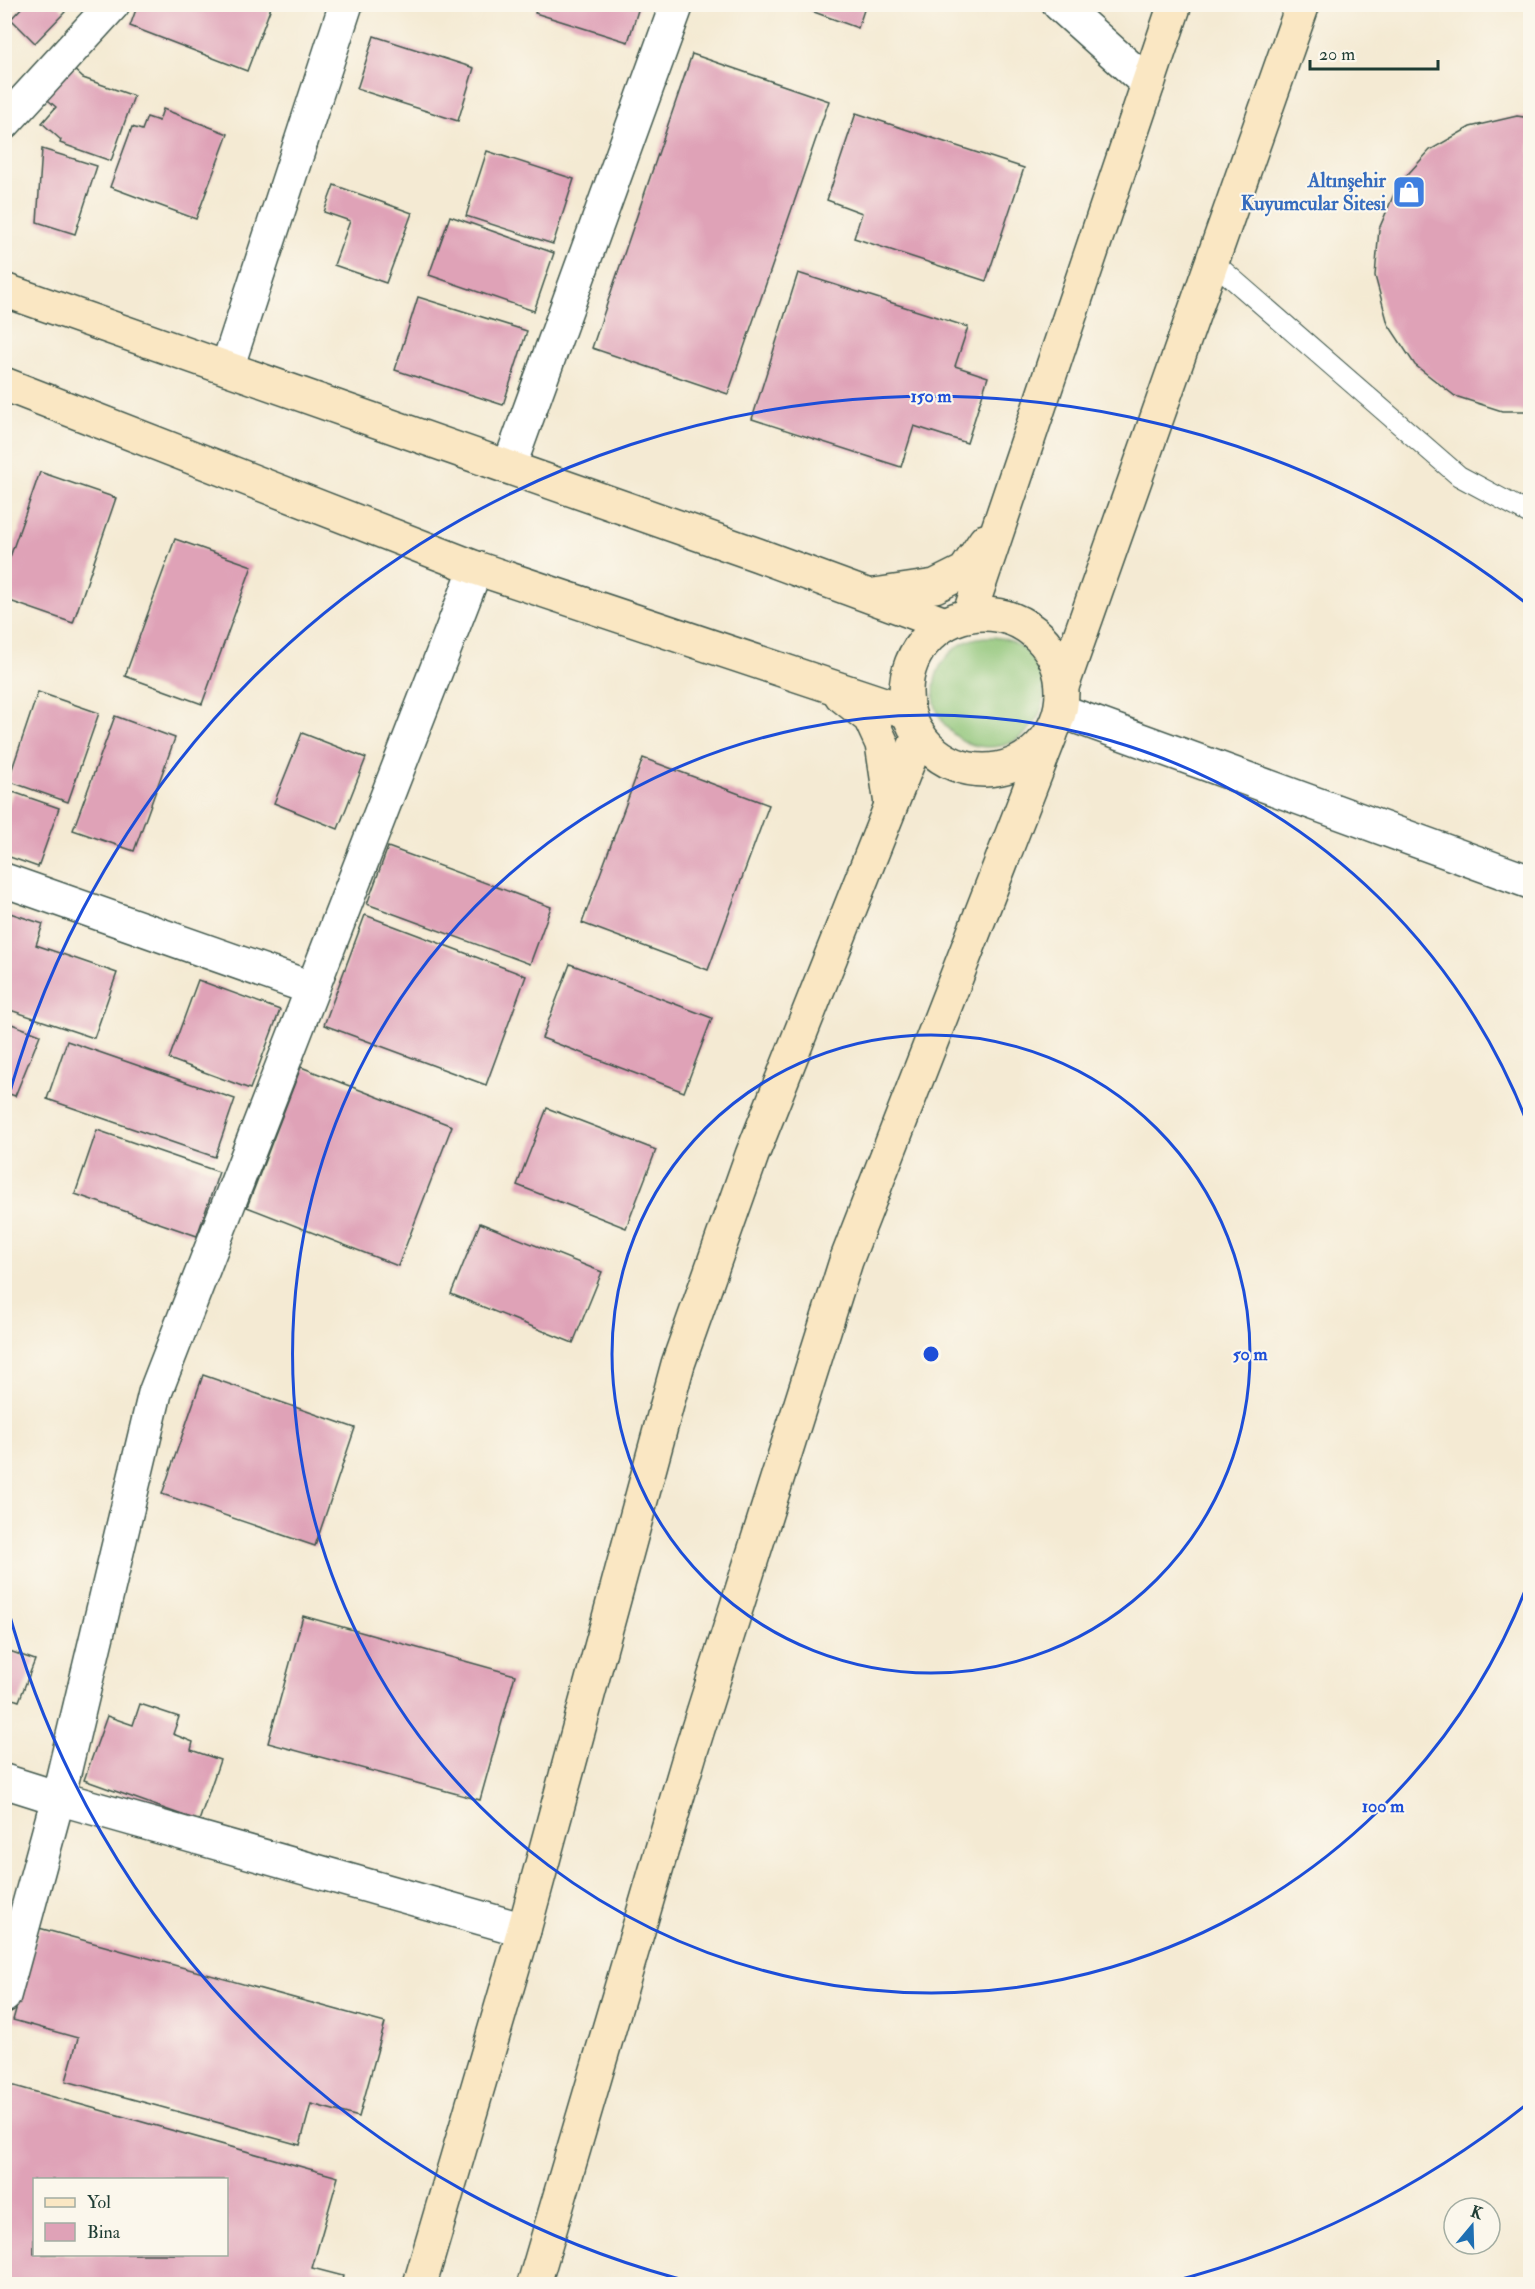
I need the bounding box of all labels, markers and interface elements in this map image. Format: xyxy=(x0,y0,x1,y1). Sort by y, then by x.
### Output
scale bar xyxy=(1310,33,1438,71)
text: 20 m xyxy=(1319,43,1355,66)
place label: Altınşehir Kuyumcular Sitesi xyxy=(1241,168,1387,217)
shop icon: Altınşehir Kuyumcular Sitesi xyxy=(1391,174,1427,210)
text: 150 m xyxy=(910,385,953,408)
text: 50 m xyxy=(1233,1343,1268,1366)
centre of rings xyxy=(921,1344,941,1364)
text: 100 m xyxy=(1362,1795,1405,1818)
legend xyxy=(33,2178,228,2256)
text: Yol xyxy=(87,2191,111,2214)
north arrow xyxy=(1442,2196,1502,2256)
text: K xyxy=(1468,2201,1486,2224)
text: Bina xyxy=(87,2221,121,2244)

